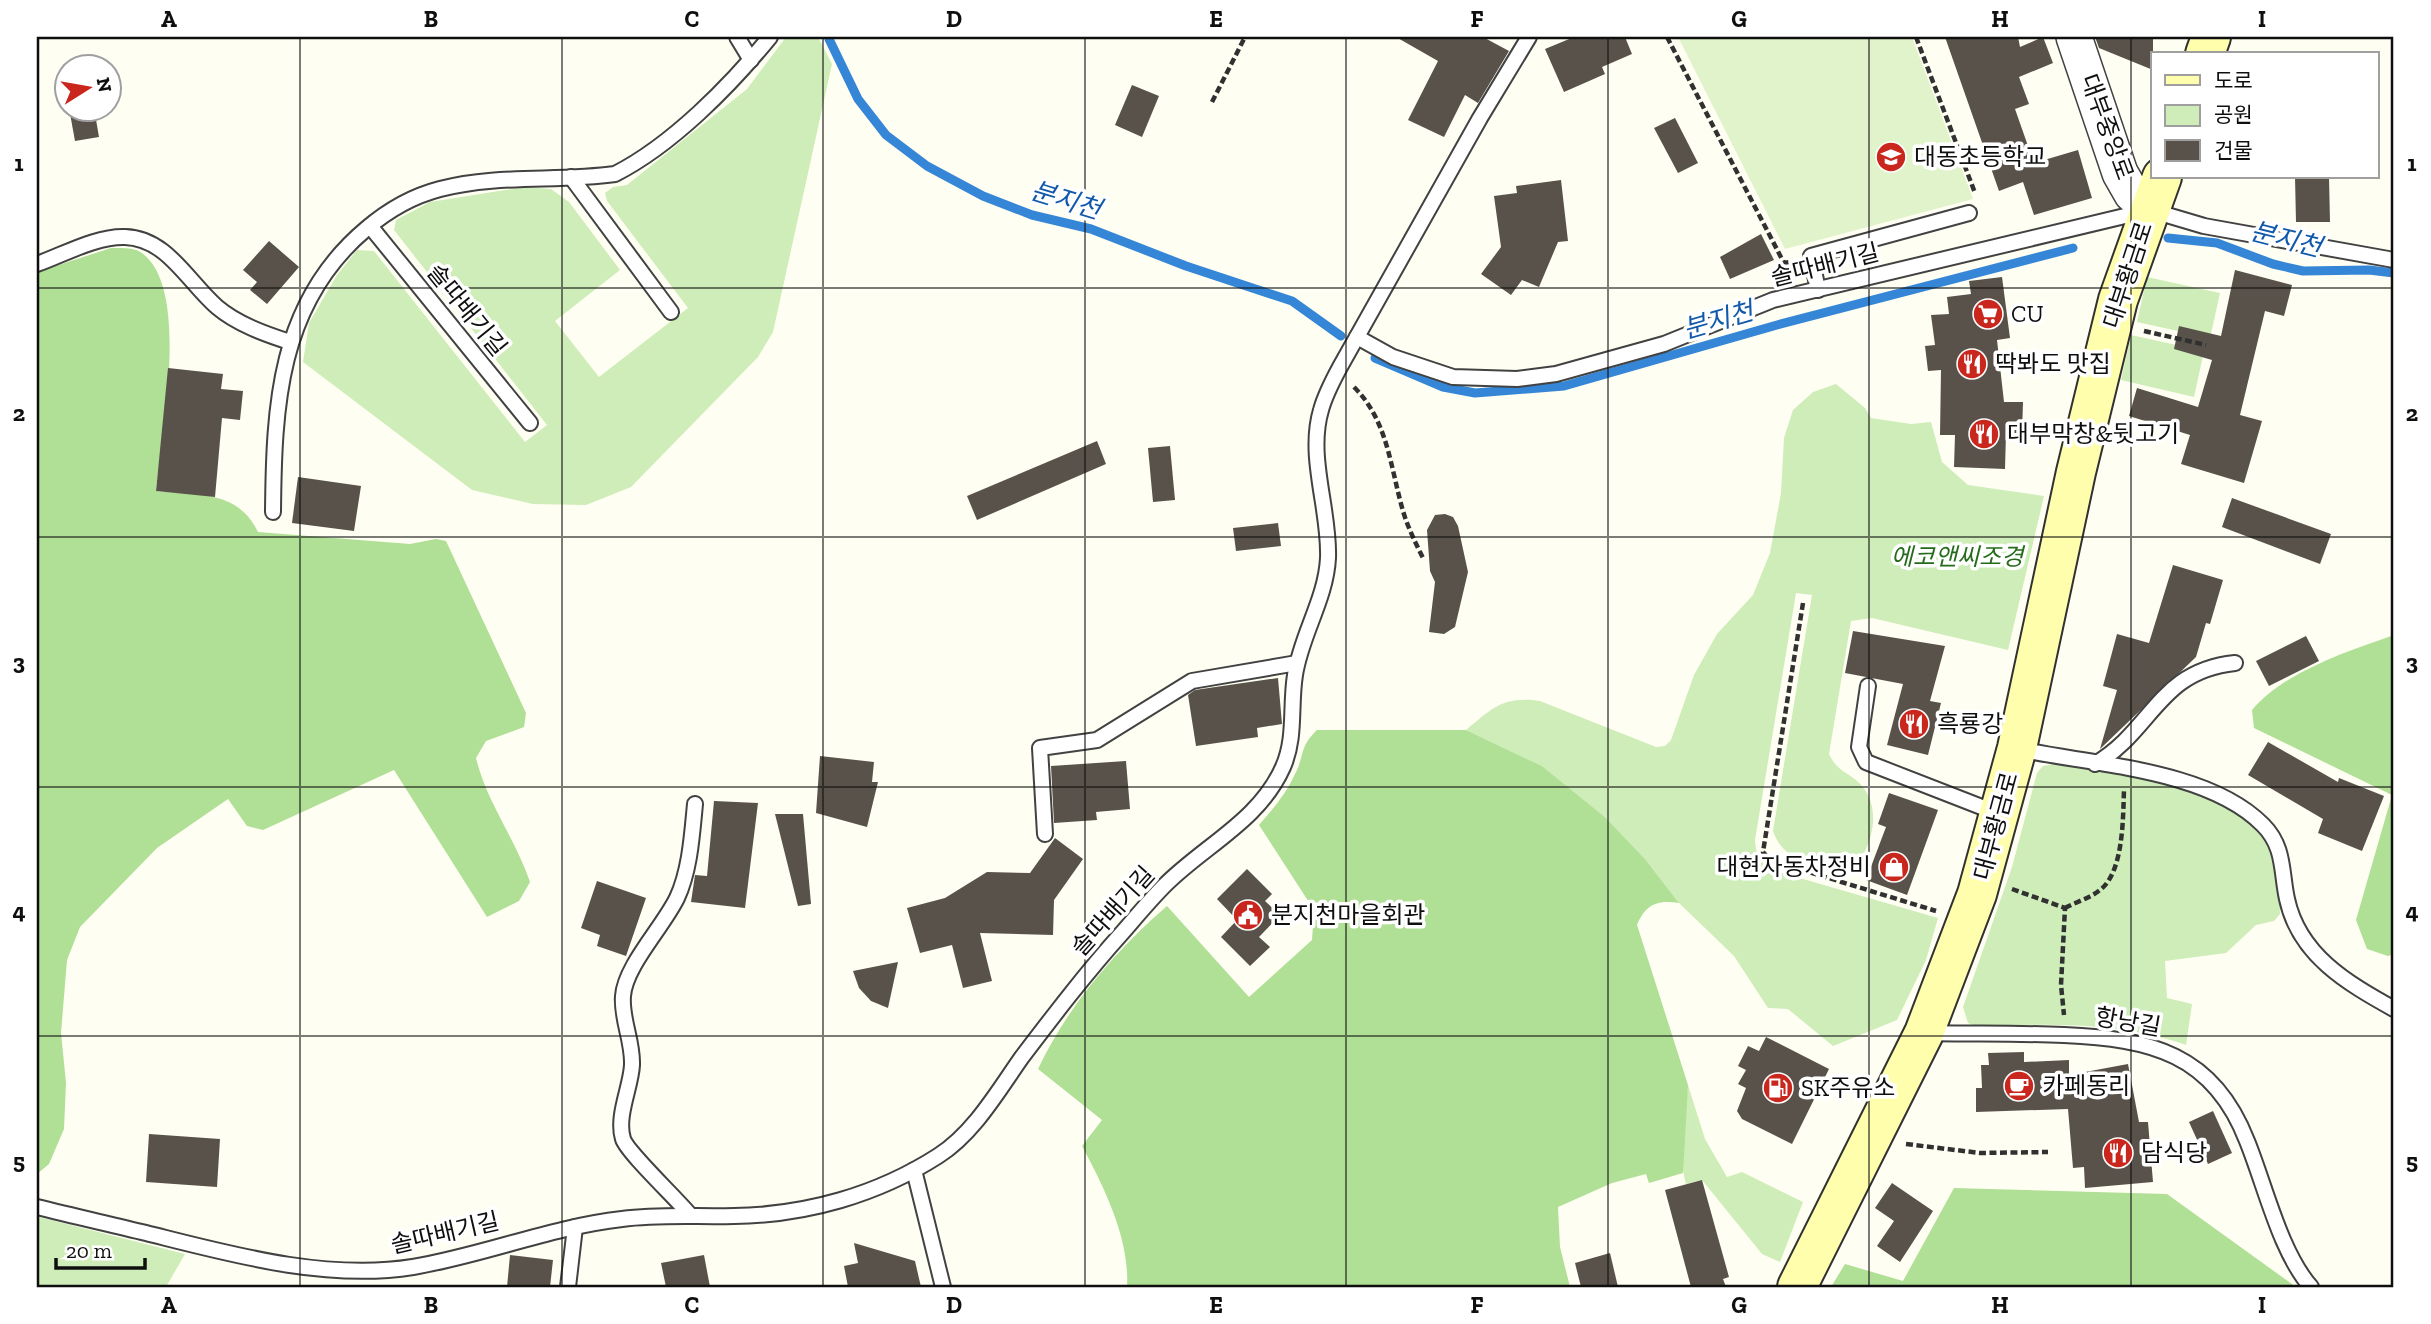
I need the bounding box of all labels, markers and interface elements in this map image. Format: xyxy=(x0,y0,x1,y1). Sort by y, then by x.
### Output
text: A xyxy=(161,5,177,33)
text: B xyxy=(424,5,438,33)
text: C xyxy=(685,5,699,33)
text: D xyxy=(946,5,962,33)
text: E xyxy=(1209,5,1223,33)
text: F xyxy=(1470,5,1484,33)
text: G xyxy=(1731,5,1747,33)
text: H xyxy=(1991,5,2009,33)
text: I xyxy=(2258,5,2266,33)
north arrow xyxy=(52,52,122,122)
legend xyxy=(2151,52,2378,178)
text: 도로 xyxy=(2214,68,2253,93)
street label: 대부중앙로 xyxy=(2075,70,2140,184)
text: N xyxy=(92,76,117,94)
text: 공원 xyxy=(2214,102,2253,127)
text: 건물 xyxy=(2214,138,2253,163)
school or university icon: 대동초등학교 xyxy=(1874,140,1908,174)
place label: 대동초등학교 xyxy=(1914,142,2046,171)
text: 1 xyxy=(14,149,24,177)
text: 1 xyxy=(2407,149,2417,177)
water label: 분지천 xyxy=(1027,174,1108,227)
water label: 분지천 xyxy=(2247,215,2328,264)
street label: 대부황금로 xyxy=(2097,218,2158,332)
street label: 솔따배기길 xyxy=(1768,237,1882,292)
street label: 솔따배기길 xyxy=(421,258,513,362)
water label: 분지천 xyxy=(1679,294,1760,345)
supermarket icon: CU xyxy=(1971,297,2005,331)
place label: CU xyxy=(2011,299,2044,328)
restaurant icon: 딱봐도 맛집 xyxy=(1955,347,1989,381)
place label: 딱봐도 맛집 xyxy=(1995,349,2111,378)
text: 2 xyxy=(13,399,25,427)
text: 2 xyxy=(2406,399,2418,427)
restaurant icon: 대부막창&뒷고기 xyxy=(1967,417,2001,451)
place label: 대부막창&뒷고기 xyxy=(2007,419,2179,448)
park label: 에코앤씨조경 xyxy=(1891,542,2026,571)
text: 3 xyxy=(13,648,25,676)
text: 3 xyxy=(2406,648,2418,676)
restaurant icon: 흑룡강 xyxy=(1897,707,1931,741)
place label: 흑룡강 xyxy=(1937,709,2003,738)
street label: 대부황금로 xyxy=(1967,769,2024,883)
shop icon: 대현자동차정비 xyxy=(1877,850,1911,884)
place label: 대현자동차정비 xyxy=(1716,852,1871,881)
street label: 솔따배기길 xyxy=(1065,860,1160,961)
text: 4 xyxy=(12,897,26,925)
text: 4 xyxy=(2405,897,2419,925)
public building icon: 분지천마을회관 xyxy=(1231,898,1265,932)
place label: 분지천마을회관 xyxy=(1271,900,1426,929)
street label: 항낭길 xyxy=(2093,1001,2163,1042)
cafe icon: 카페동리 xyxy=(2002,1069,2036,1103)
fuel station icon: SK주유소 xyxy=(1761,1071,1795,1105)
place label: 카페동리 xyxy=(2042,1071,2130,1100)
place label: SK주유소 xyxy=(1801,1073,1895,1102)
restaurant icon: 담식당 xyxy=(2101,1136,2135,1170)
place label: 담식당 xyxy=(2141,1138,2207,1167)
text: 5 xyxy=(13,1147,25,1175)
text: 5 xyxy=(2406,1147,2418,1175)
street label: 솔따배기길 xyxy=(388,1206,502,1259)
scale bar xyxy=(56,1226,145,1270)
text: 20 m xyxy=(66,1238,112,1263)
text: A xyxy=(161,1291,177,1319)
text: B xyxy=(424,1291,438,1319)
text: C xyxy=(685,1291,699,1319)
text: D xyxy=(946,1291,962,1319)
text: E xyxy=(1209,1291,1223,1319)
text: F xyxy=(1470,1291,1484,1319)
text: G xyxy=(1731,1291,1747,1319)
text: H xyxy=(1991,1291,2009,1319)
text: I xyxy=(2258,1291,2266,1319)

